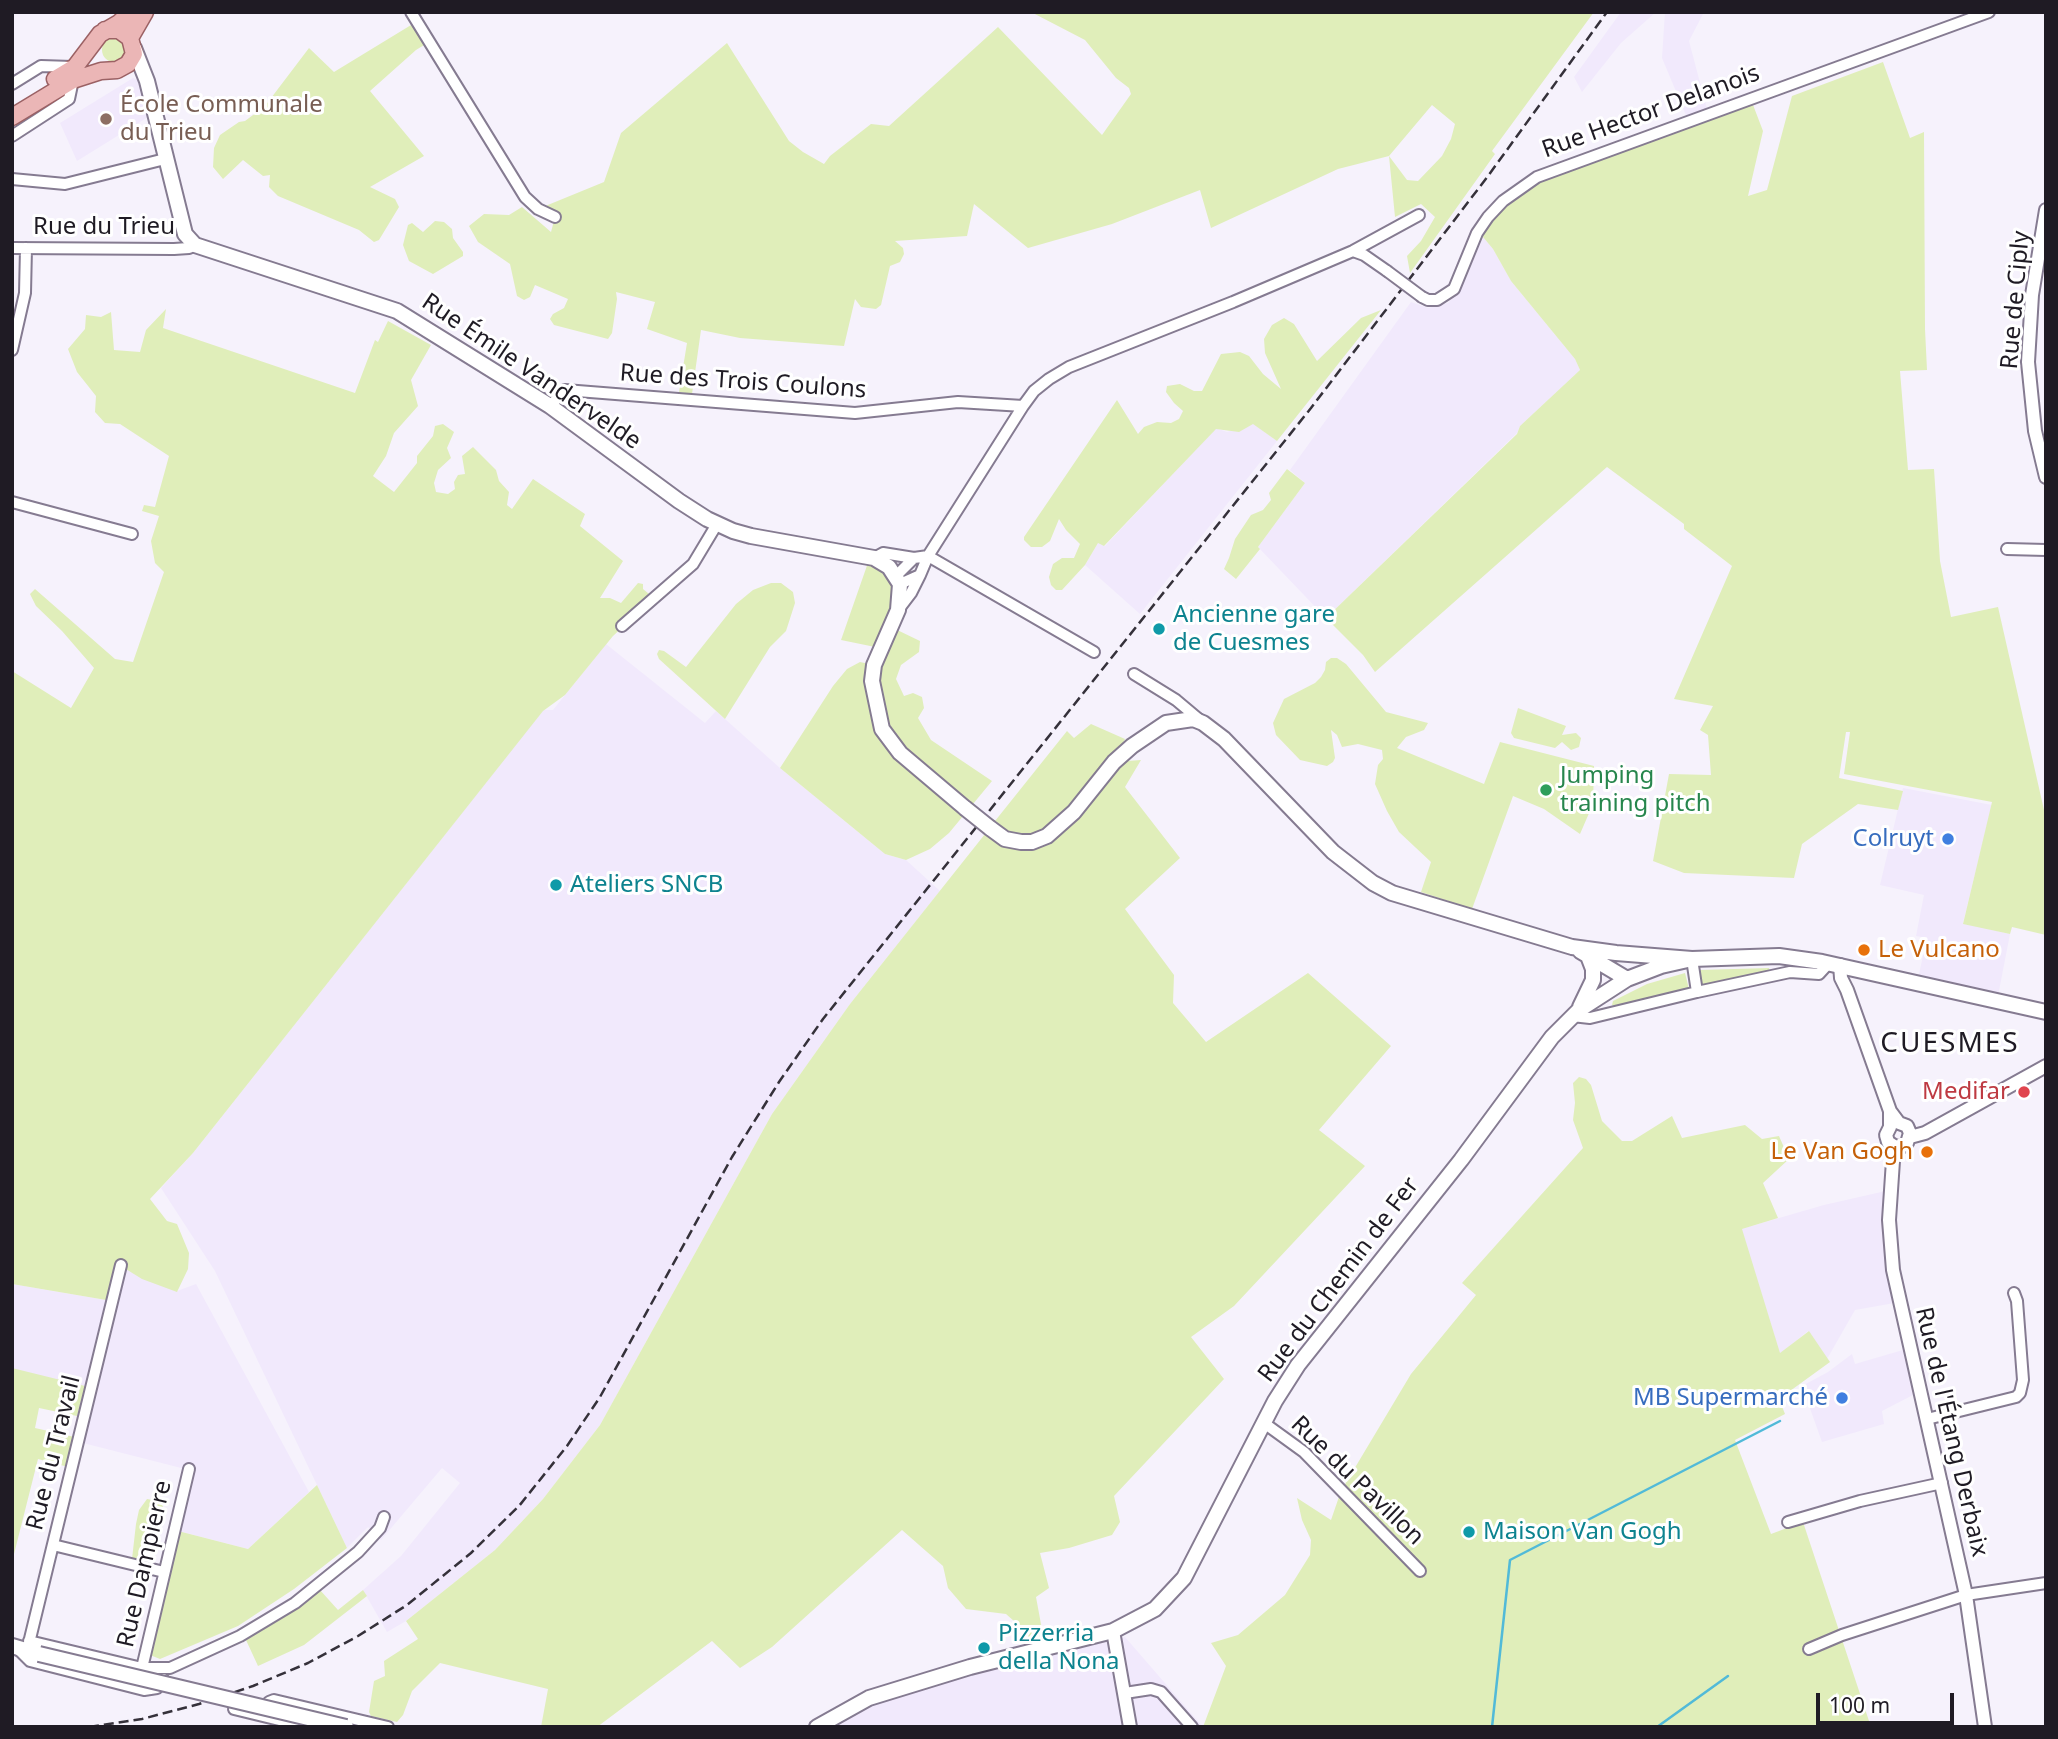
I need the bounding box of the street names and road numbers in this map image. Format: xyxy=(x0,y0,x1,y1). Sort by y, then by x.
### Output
street label: Rue Hector Delanois xyxy=(1538,59,1764,165)
street label: Rue du Trieu xyxy=(33,213,175,241)
street label: Rue de Ciply xyxy=(1996,230,2036,370)
street label: Rue Émile Vandervelde xyxy=(416,288,646,456)
street label: Rue des Trois Coulons xyxy=(619,359,867,405)
street label: Rue du Chemin de Fer xyxy=(1253,1172,1425,1388)
street label: Rue de l'Étang Derbaix xyxy=(1908,1305,1994,1559)
street label: Rue du Travail xyxy=(21,1373,87,1533)
street label: Rue du Pavillon xyxy=(1285,1410,1429,1552)
street label: Rue Dampierre xyxy=(112,1478,178,1650)

